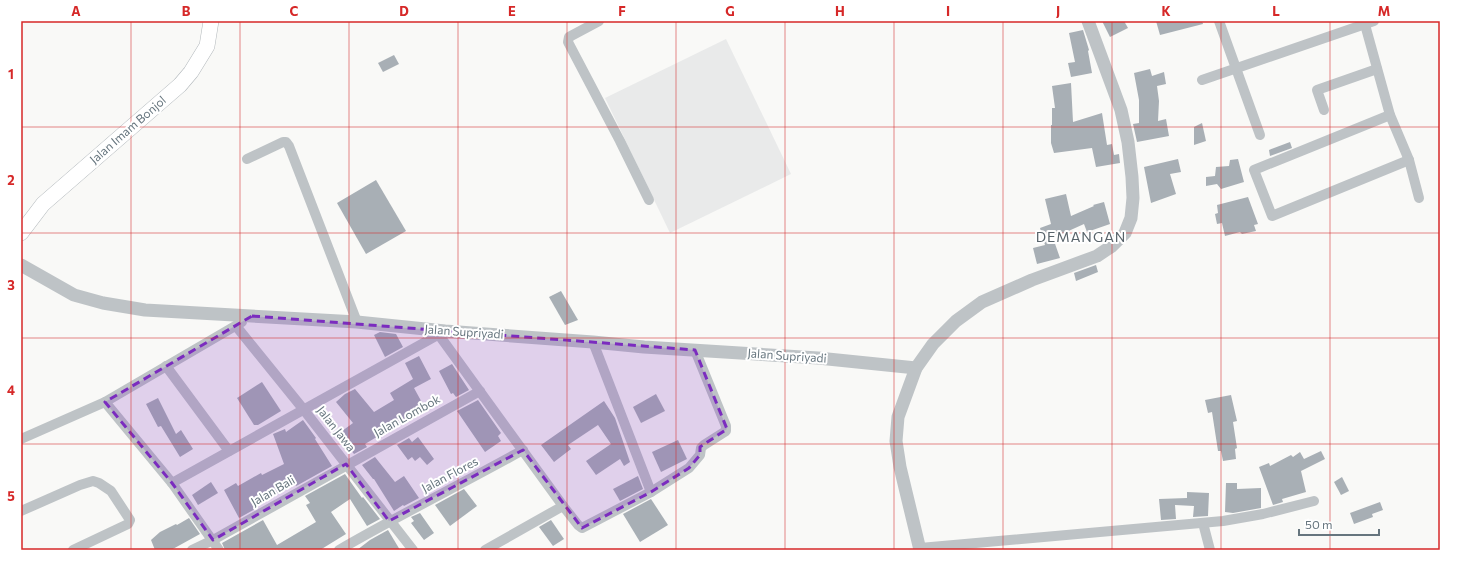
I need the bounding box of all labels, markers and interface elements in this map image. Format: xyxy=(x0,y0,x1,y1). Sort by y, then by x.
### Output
text: A xyxy=(71,3,81,19)
text: B xyxy=(182,3,191,19)
text: C xyxy=(290,3,299,19)
text: D xyxy=(399,3,409,19)
text: E xyxy=(508,3,516,19)
text: F xyxy=(618,3,626,19)
text: G xyxy=(725,3,735,19)
text: H xyxy=(835,3,845,19)
text: I xyxy=(946,3,950,19)
text: J xyxy=(1056,3,1060,19)
text: K xyxy=(1161,3,1171,19)
text: L xyxy=(1272,3,1280,19)
text: M xyxy=(1378,3,1390,19)
text: 1 xyxy=(8,66,14,82)
street label: Jalan Imam Bonjol xyxy=(86,92,169,167)
text: 2 xyxy=(7,172,15,188)
district label: DEMANGAN xyxy=(1036,228,1126,245)
text: 3 xyxy=(7,277,15,293)
street label: Jalan Supriyadi xyxy=(424,321,504,342)
street label: Jalan Supriyadi xyxy=(747,345,827,366)
text: 4 xyxy=(7,382,15,398)
street label: Jalan Lombok xyxy=(371,391,443,440)
street label: Jalan Jawa xyxy=(314,403,359,454)
street label: Jalan Flores xyxy=(419,453,481,496)
street label: Jalan Bali xyxy=(248,472,297,509)
text: 5 xyxy=(7,488,15,504)
scale bar xyxy=(1299,511,1379,537)
text: 50 m xyxy=(1305,517,1333,531)

